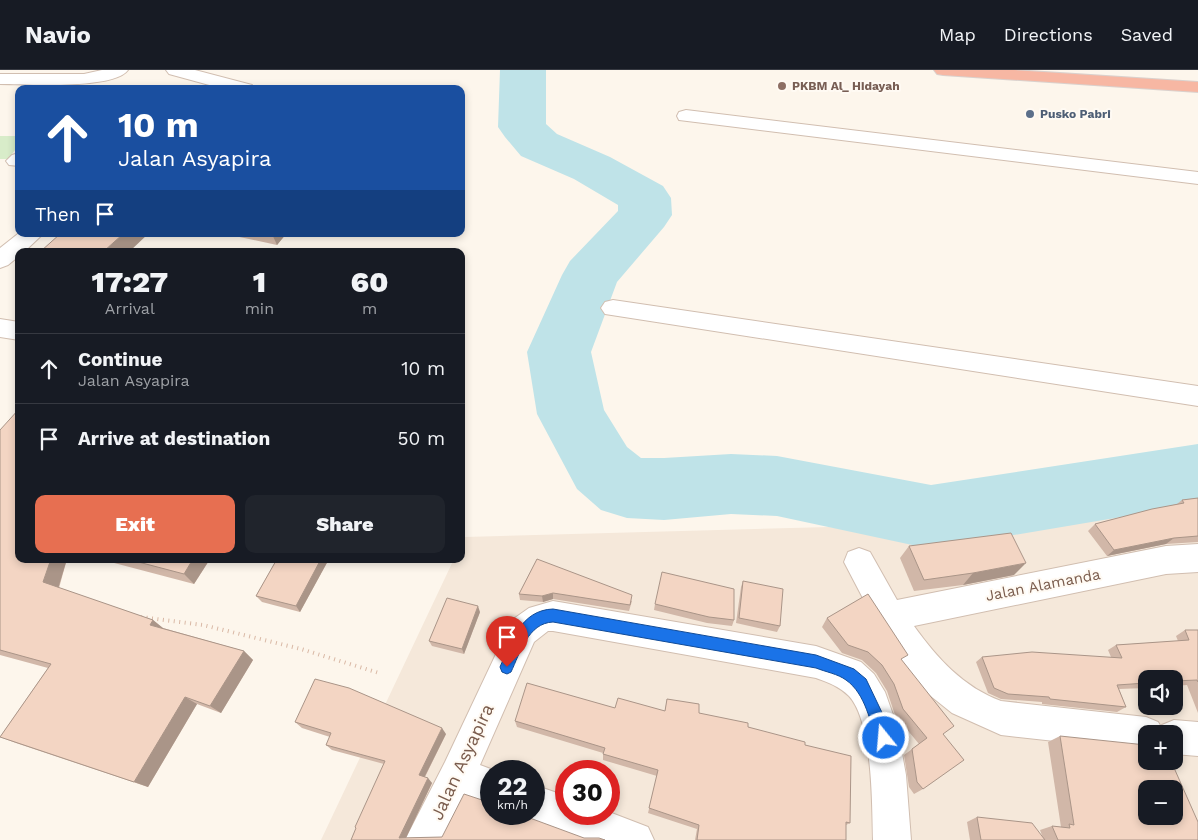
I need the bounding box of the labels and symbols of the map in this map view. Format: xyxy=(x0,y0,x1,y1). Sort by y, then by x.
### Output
place label: PKBM Al_ Hidayah xyxy=(792,79,900,93)
marker: PKBM Al_ Hidayah xyxy=(776,80,788,92)
place label: Pusko Pabri xyxy=(1040,107,1111,121)
marker: Pusko Pabri xyxy=(1024,108,1036,120)
street label: Jalan Alamanda xyxy=(984,565,1102,605)
pin xyxy=(486,616,528,667)
street label: Jalan Asyapira xyxy=(425,700,498,823)
position arrow xyxy=(857,711,909,763)
speed limit sign: 30 xyxy=(555,760,620,825)

